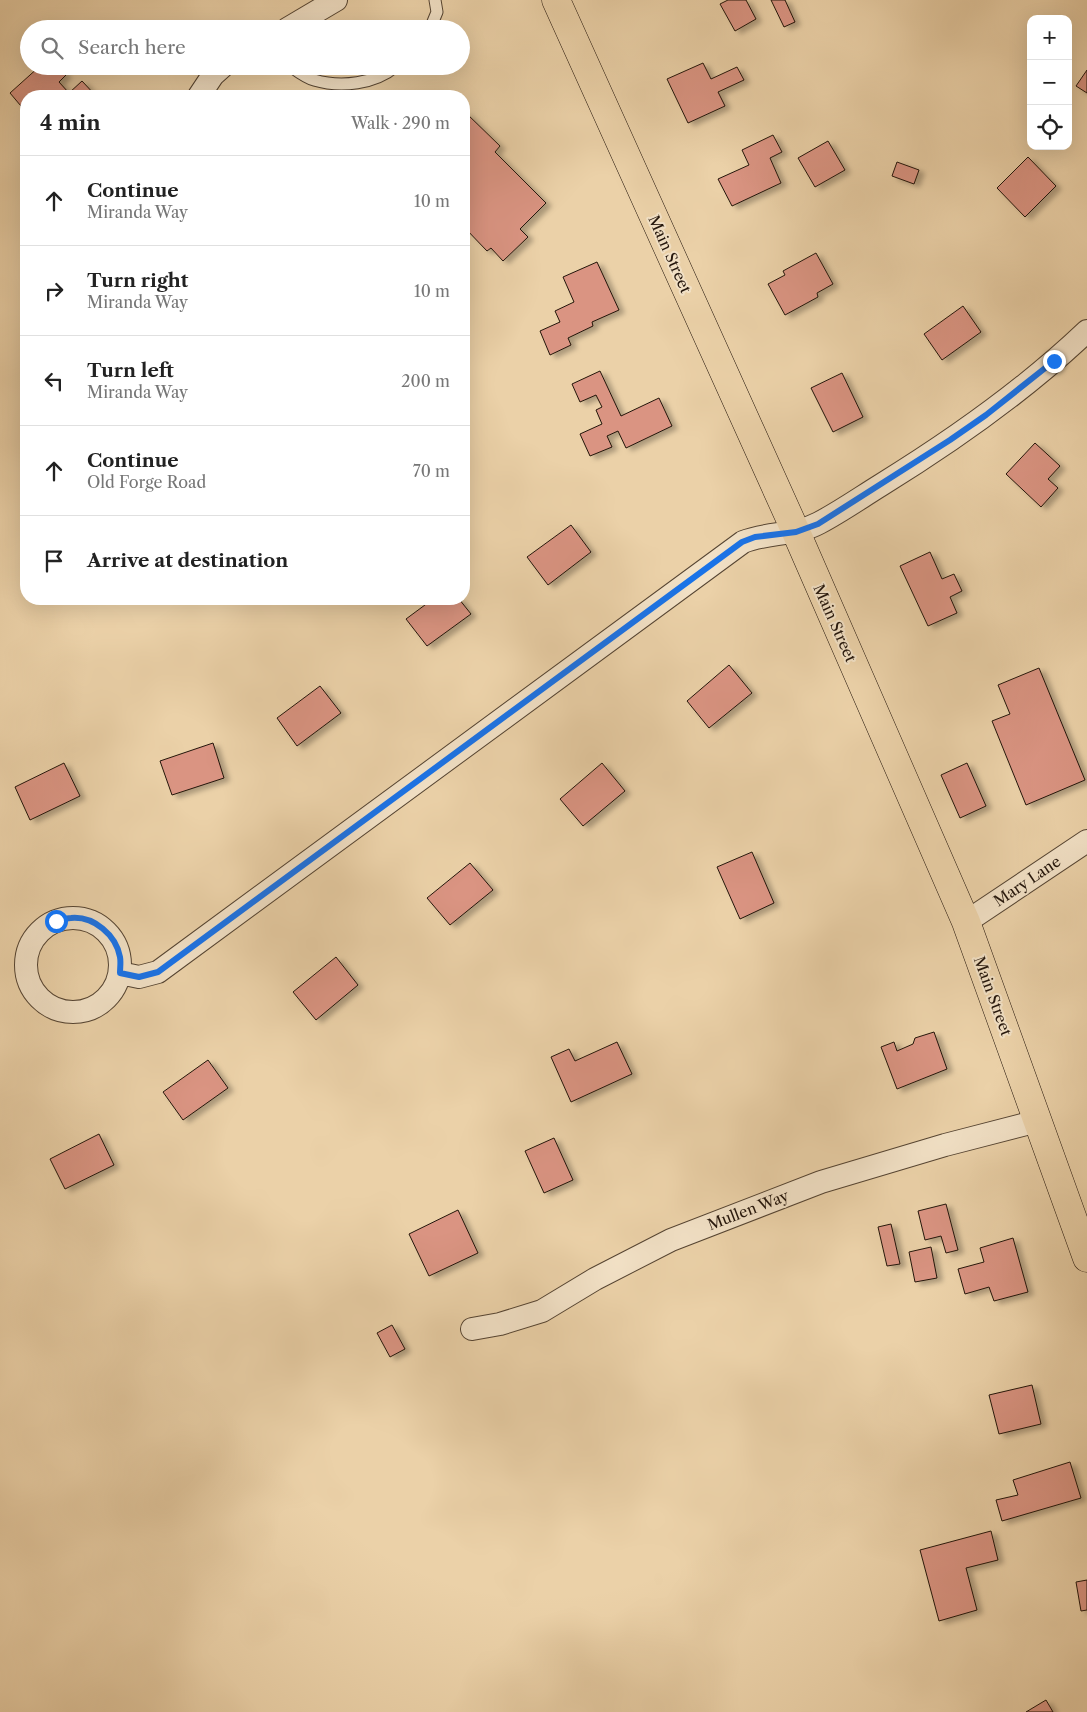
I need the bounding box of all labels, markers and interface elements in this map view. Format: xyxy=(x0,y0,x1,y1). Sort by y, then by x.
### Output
map controls xyxy=(1027,15,1072,150)
button: + xyxy=(1027,15,1072,60)
search box xyxy=(20,20,470,75)
icon: search xyxy=(38,34,66,62)
text: Search here xyxy=(78,36,186,59)
button: − xyxy=(1027,60,1072,105)
button: locate xyxy=(1027,105,1072,150)
text: 4 min xyxy=(40,110,101,135)
text: Walk · 290 m xyxy=(351,113,450,133)
text: Continue xyxy=(87,179,179,202)
icon: ahead xyxy=(40,187,68,215)
text: 10 m xyxy=(414,191,450,211)
text: Miranda Way xyxy=(87,202,188,222)
street label: Main Street xyxy=(644,212,696,297)
text: Turn right xyxy=(87,269,188,292)
icon: right xyxy=(40,277,68,305)
text: 10 m xyxy=(414,281,450,301)
text: Miranda Way xyxy=(87,292,188,312)
route end xyxy=(1043,350,1066,373)
text: Turn left xyxy=(87,359,174,382)
icon: left xyxy=(40,367,68,395)
text: 200 m xyxy=(401,371,450,391)
text: Miranda Way xyxy=(87,382,188,402)
text: Continue xyxy=(87,449,179,472)
icon: ahead xyxy=(40,457,68,485)
text: 70 m xyxy=(413,461,450,481)
text: Old Forge Road xyxy=(87,472,206,492)
icon: arrive xyxy=(40,547,68,575)
text: Arrive at destination xyxy=(87,549,288,572)
street label: Main Street xyxy=(809,581,861,666)
street label: Mary Lane xyxy=(990,852,1064,910)
route start xyxy=(45,910,68,933)
street label: Main Street xyxy=(970,954,1016,1039)
street label: Mullen Way xyxy=(705,1186,792,1234)

